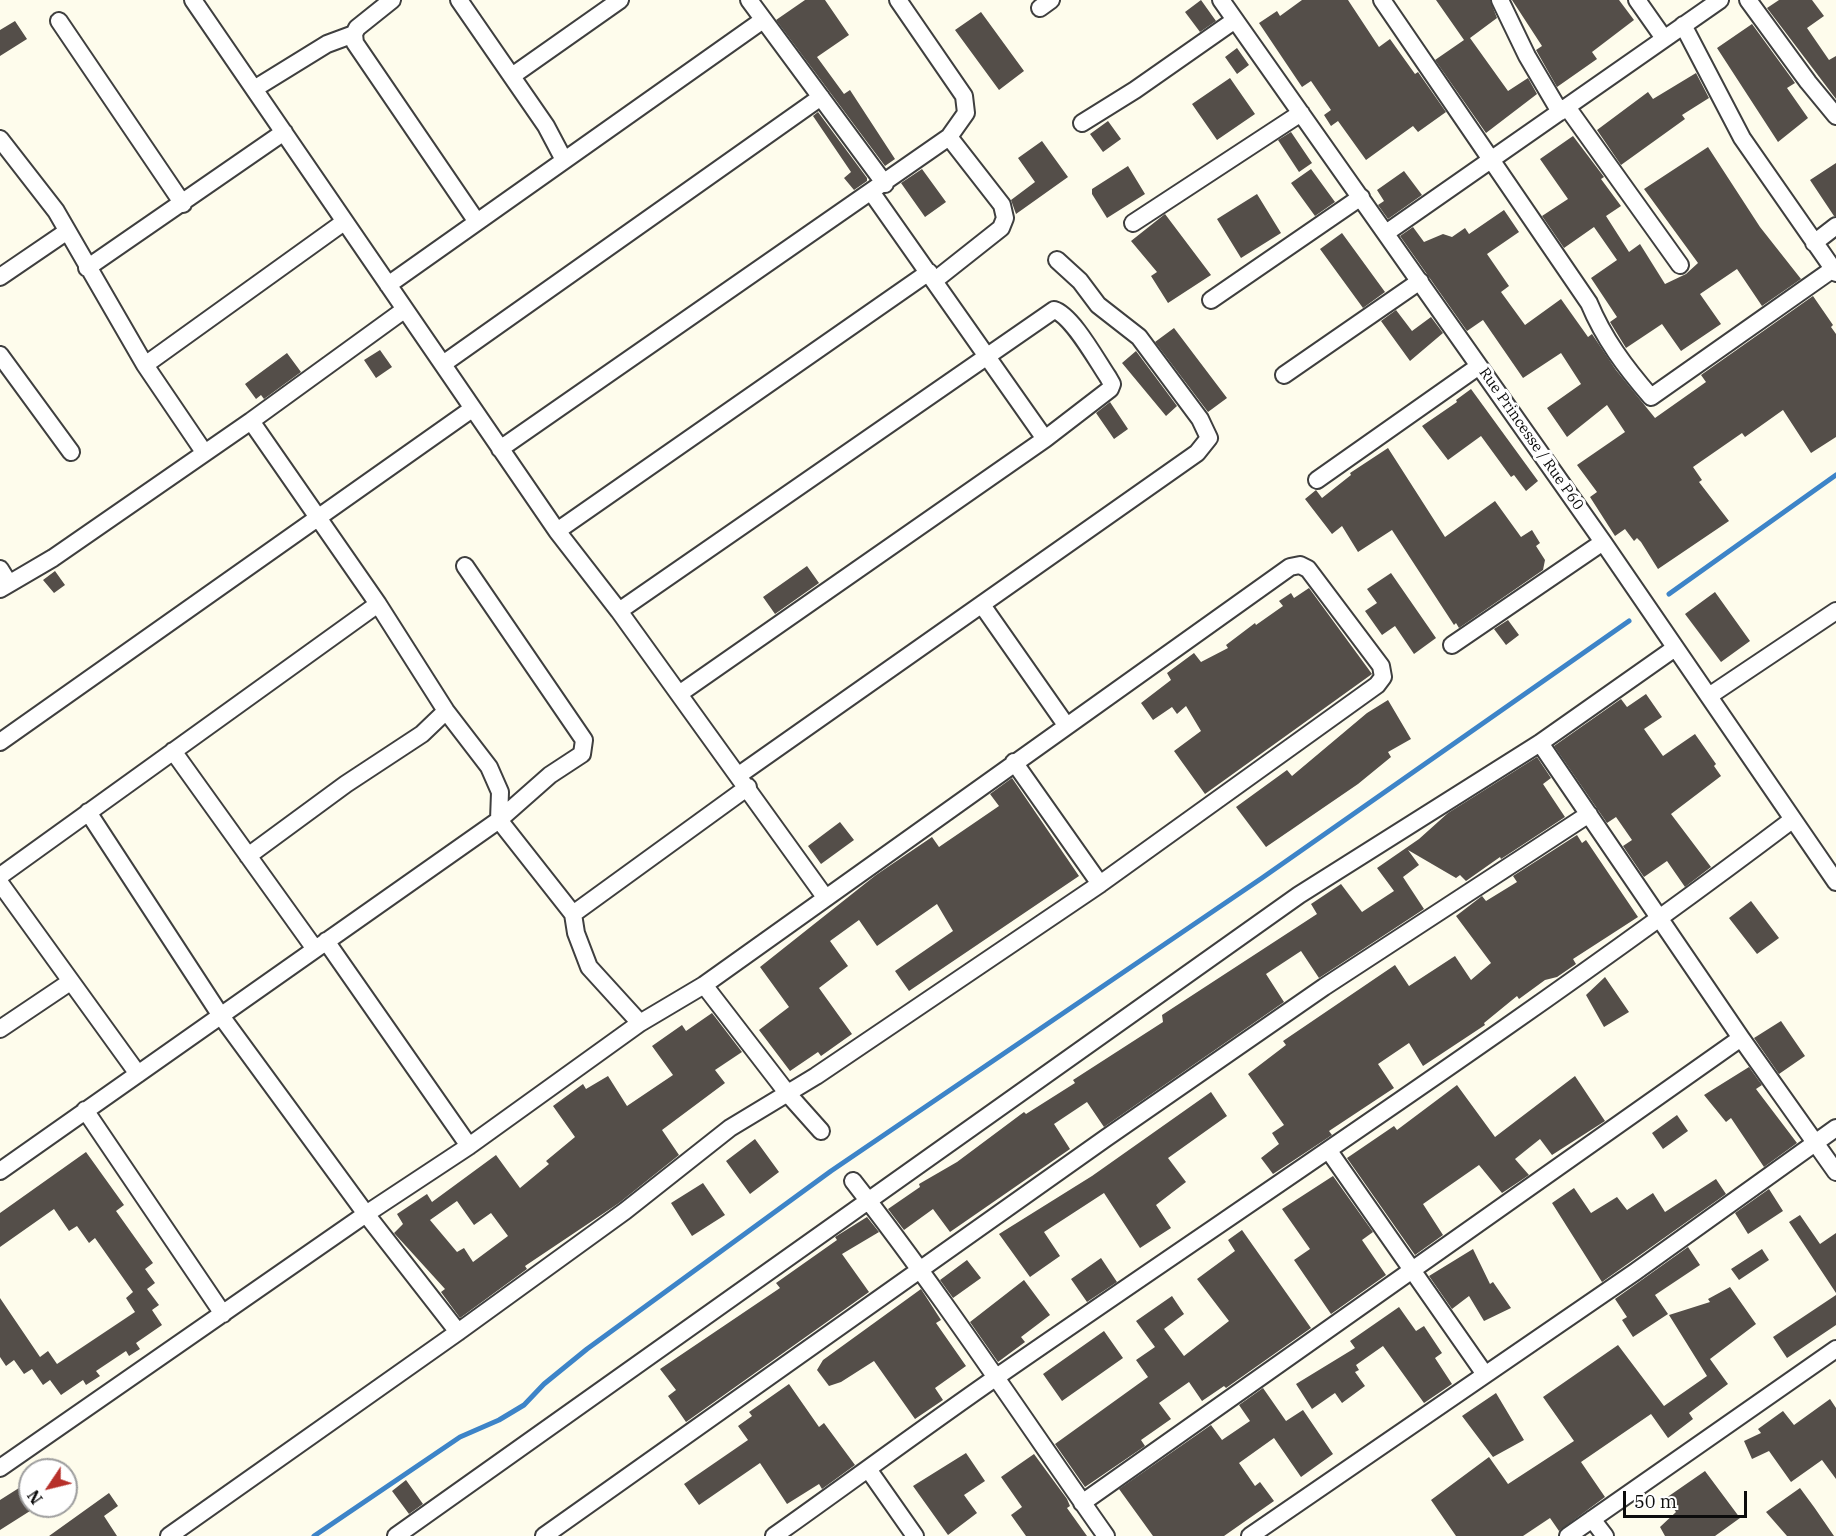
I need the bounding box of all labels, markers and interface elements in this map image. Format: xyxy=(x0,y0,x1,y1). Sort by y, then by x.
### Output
street label: Rue Princesse / Rue P60 xyxy=(1475,364,1587,514)
north arrow xyxy=(18,1458,78,1518)
scale bar xyxy=(1626,1479,1750,1517)
text: N xyxy=(23,1486,47,1508)
text: 50 m xyxy=(1634,1490,1677,1513)

